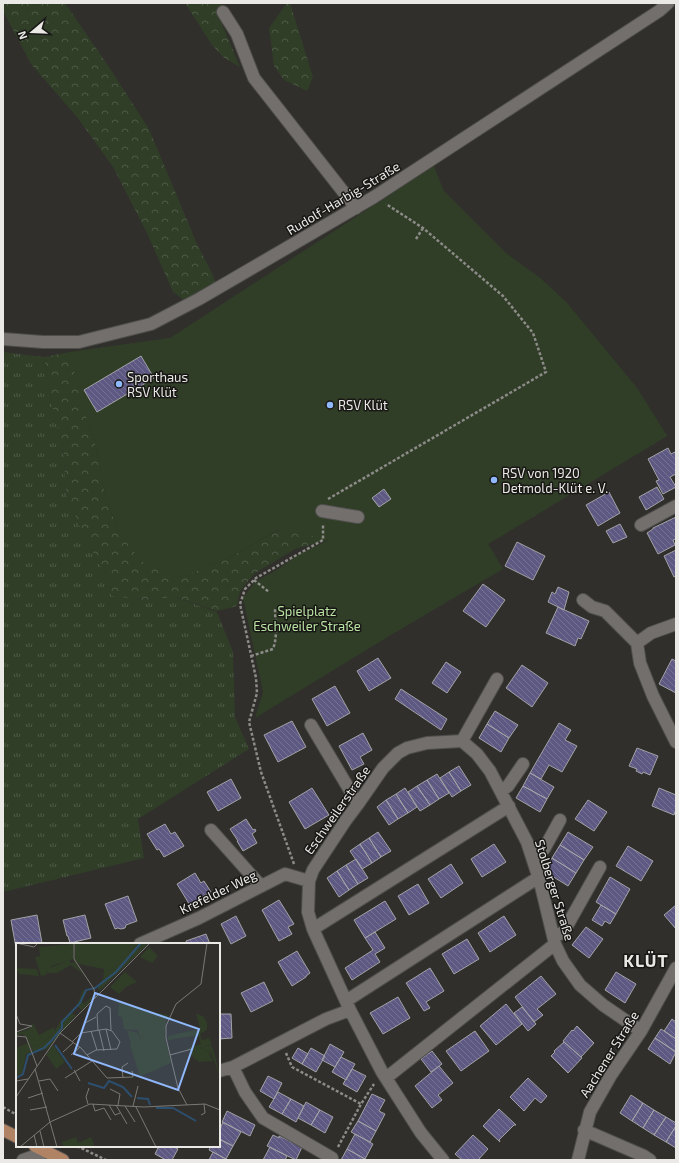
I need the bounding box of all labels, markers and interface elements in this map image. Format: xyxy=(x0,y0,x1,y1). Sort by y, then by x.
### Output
north arrow xyxy=(12,12,52,52)
text: N xyxy=(15,29,30,41)
street label: Rudolf-Harbig-Straße xyxy=(283,158,403,238)
place label: Sporthaus RSV Klüt xyxy=(127,369,188,400)
marker: Sporthaus RSV Klüt xyxy=(114,379,124,389)
place label: RSV Klüt xyxy=(338,397,388,413)
marker: RSV Klüt xyxy=(325,400,335,410)
place label: RSV von 1920 Detmold-Klüt e. V. xyxy=(502,465,608,496)
marker: RSV von 1920 Detmold-Klüt e. V. xyxy=(489,475,499,485)
park label: Spielplatz Eschweiler Straße xyxy=(253,603,361,634)
street label: Eschweilerstraße xyxy=(301,763,374,857)
street label: Stolberger Straße xyxy=(532,837,578,943)
street label: Krefelder Weg xyxy=(177,866,259,918)
inset map xyxy=(16,943,220,1147)
district label: KLÜT xyxy=(623,950,669,970)
street label: Aachener Straße xyxy=(576,1008,642,1100)

